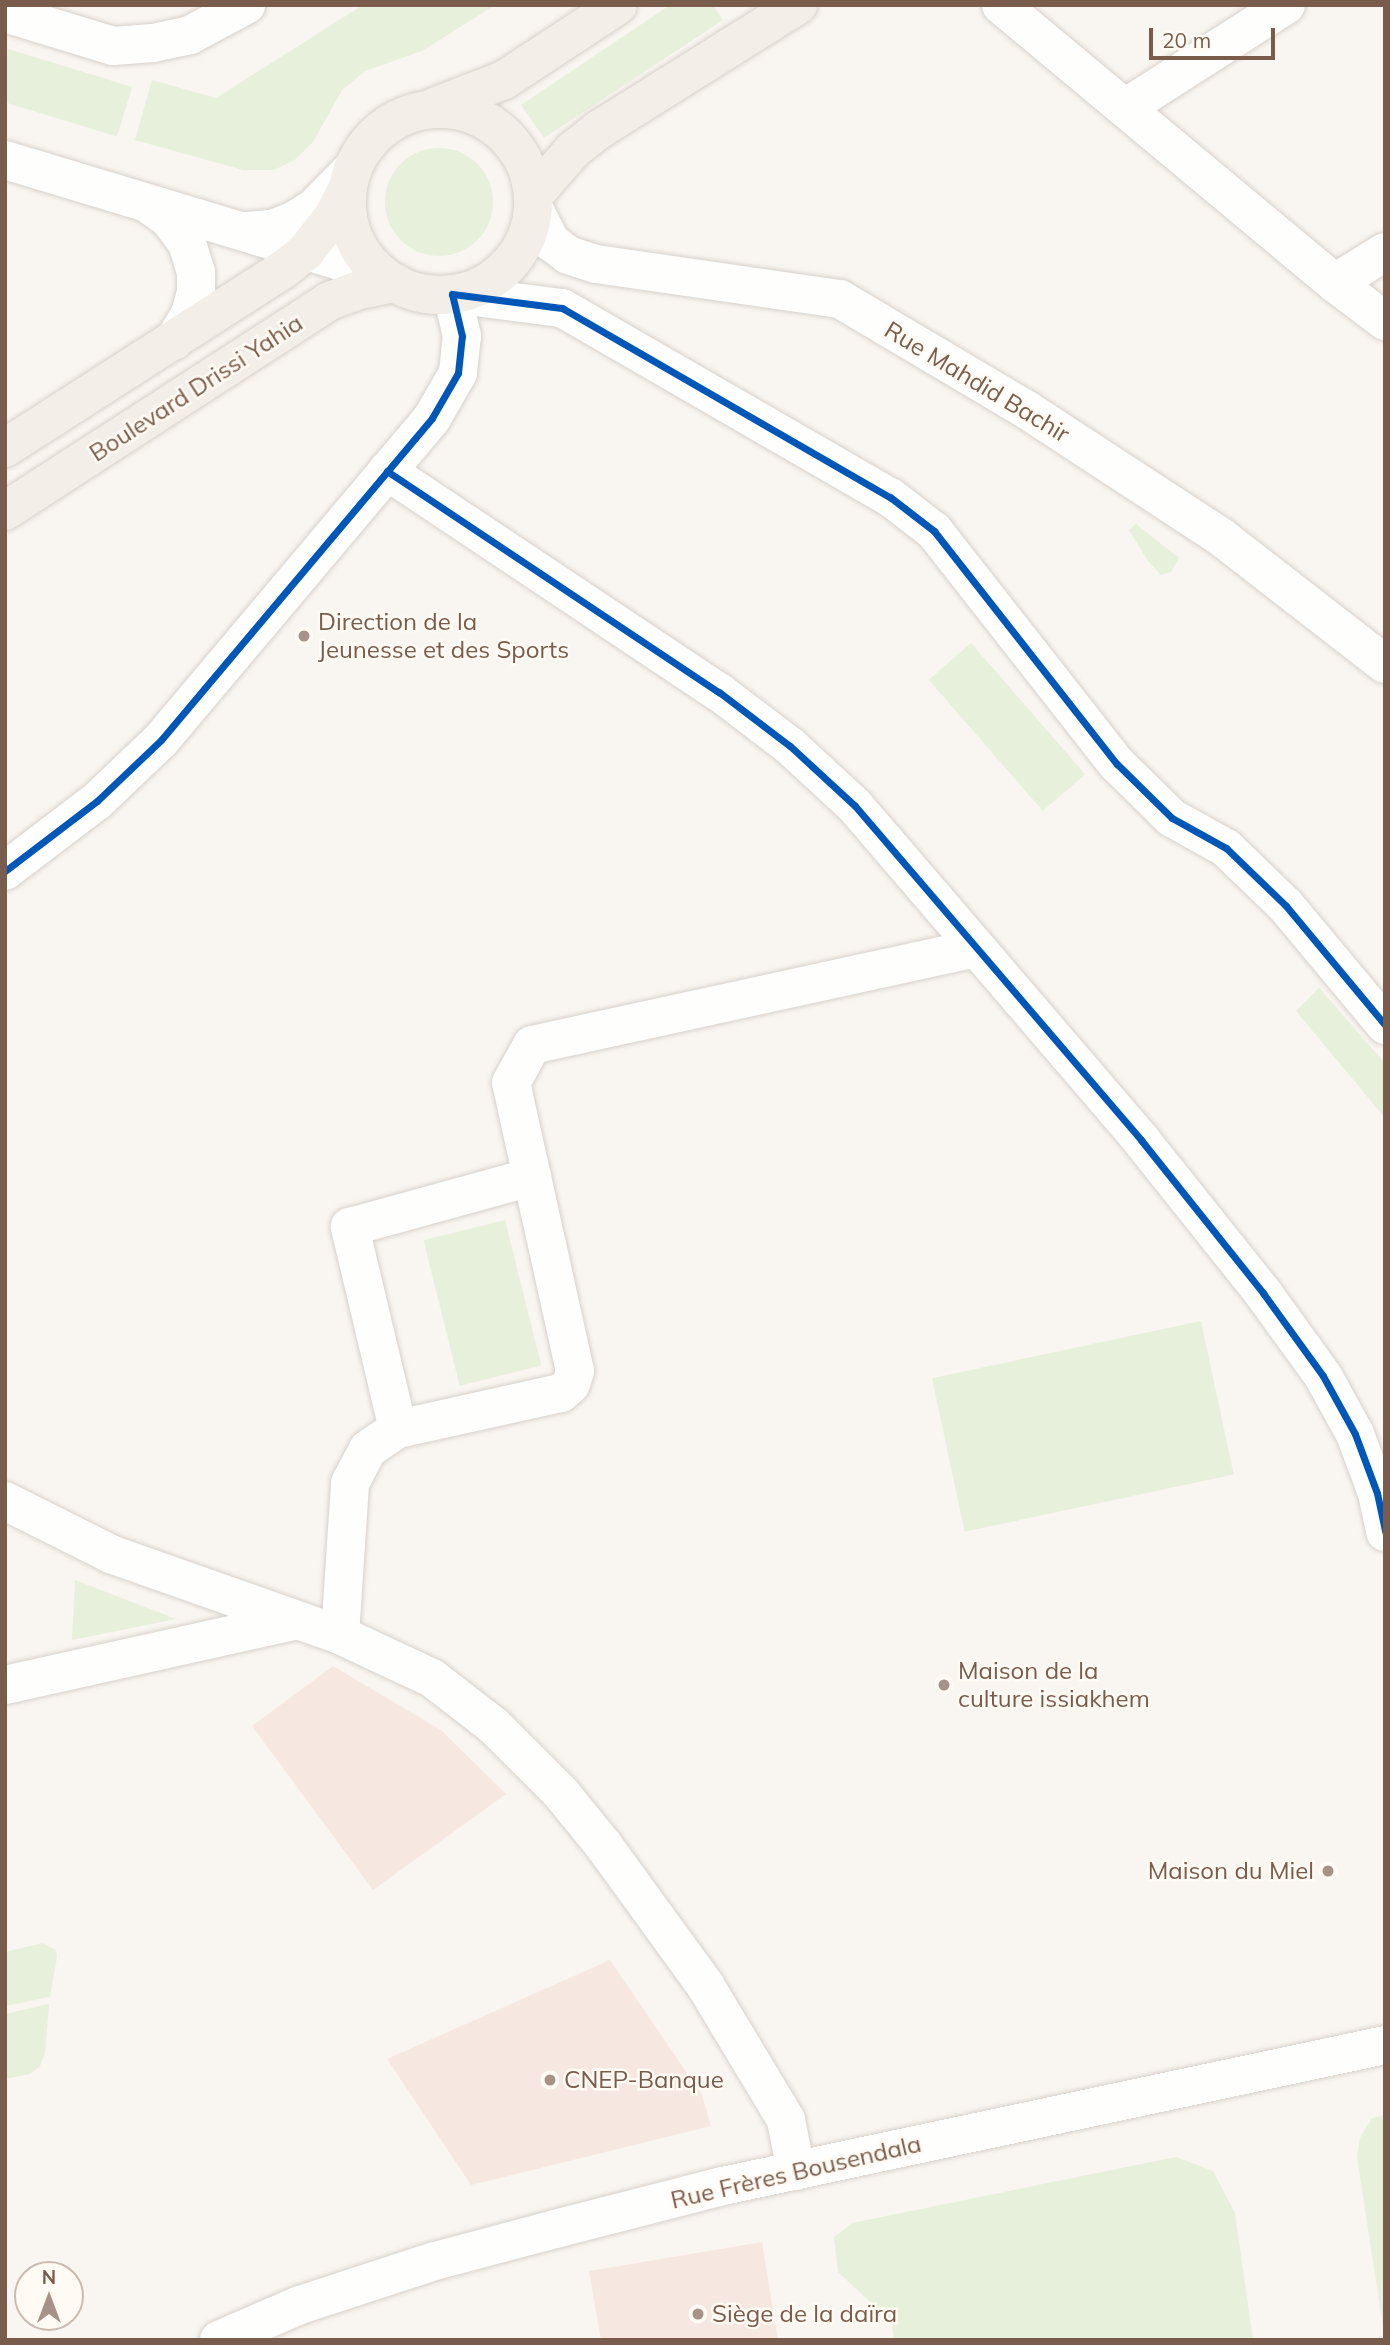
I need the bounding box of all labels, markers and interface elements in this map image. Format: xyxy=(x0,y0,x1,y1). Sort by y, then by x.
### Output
scale bar xyxy=(1152,14,1278,58)
text: 20 m xyxy=(1162,27,1211,53)
street label: Boulevard Drissi Yahia xyxy=(84,308,308,468)
street label: Rue Mahdid Bachir xyxy=(879,315,1075,449)
place label: Direction de la Jeunesse et des Sports xyxy=(318,608,569,664)
marker: Direction de la Jeunesse et des Sports xyxy=(296,628,312,644)
place label: Maison de la culture issiakhem xyxy=(958,1657,1150,1713)
marker: Maison de la culture issiakhem xyxy=(936,1677,952,1693)
place label: Maison du Miel xyxy=(1148,1857,1314,1885)
marker: Maison du Miel xyxy=(1320,1863,1336,1879)
place label: CNEP-Banque xyxy=(564,2066,724,2094)
marker: CNEP-Banque xyxy=(542,2072,558,2088)
street label: Rue Frères Bousendala xyxy=(668,2129,924,2215)
north arrow xyxy=(14,2261,84,2331)
text: N xyxy=(42,2265,56,2289)
place label: Siège de la daïra xyxy=(712,2300,897,2328)
marker: Siège de la daïra xyxy=(690,2306,706,2322)

